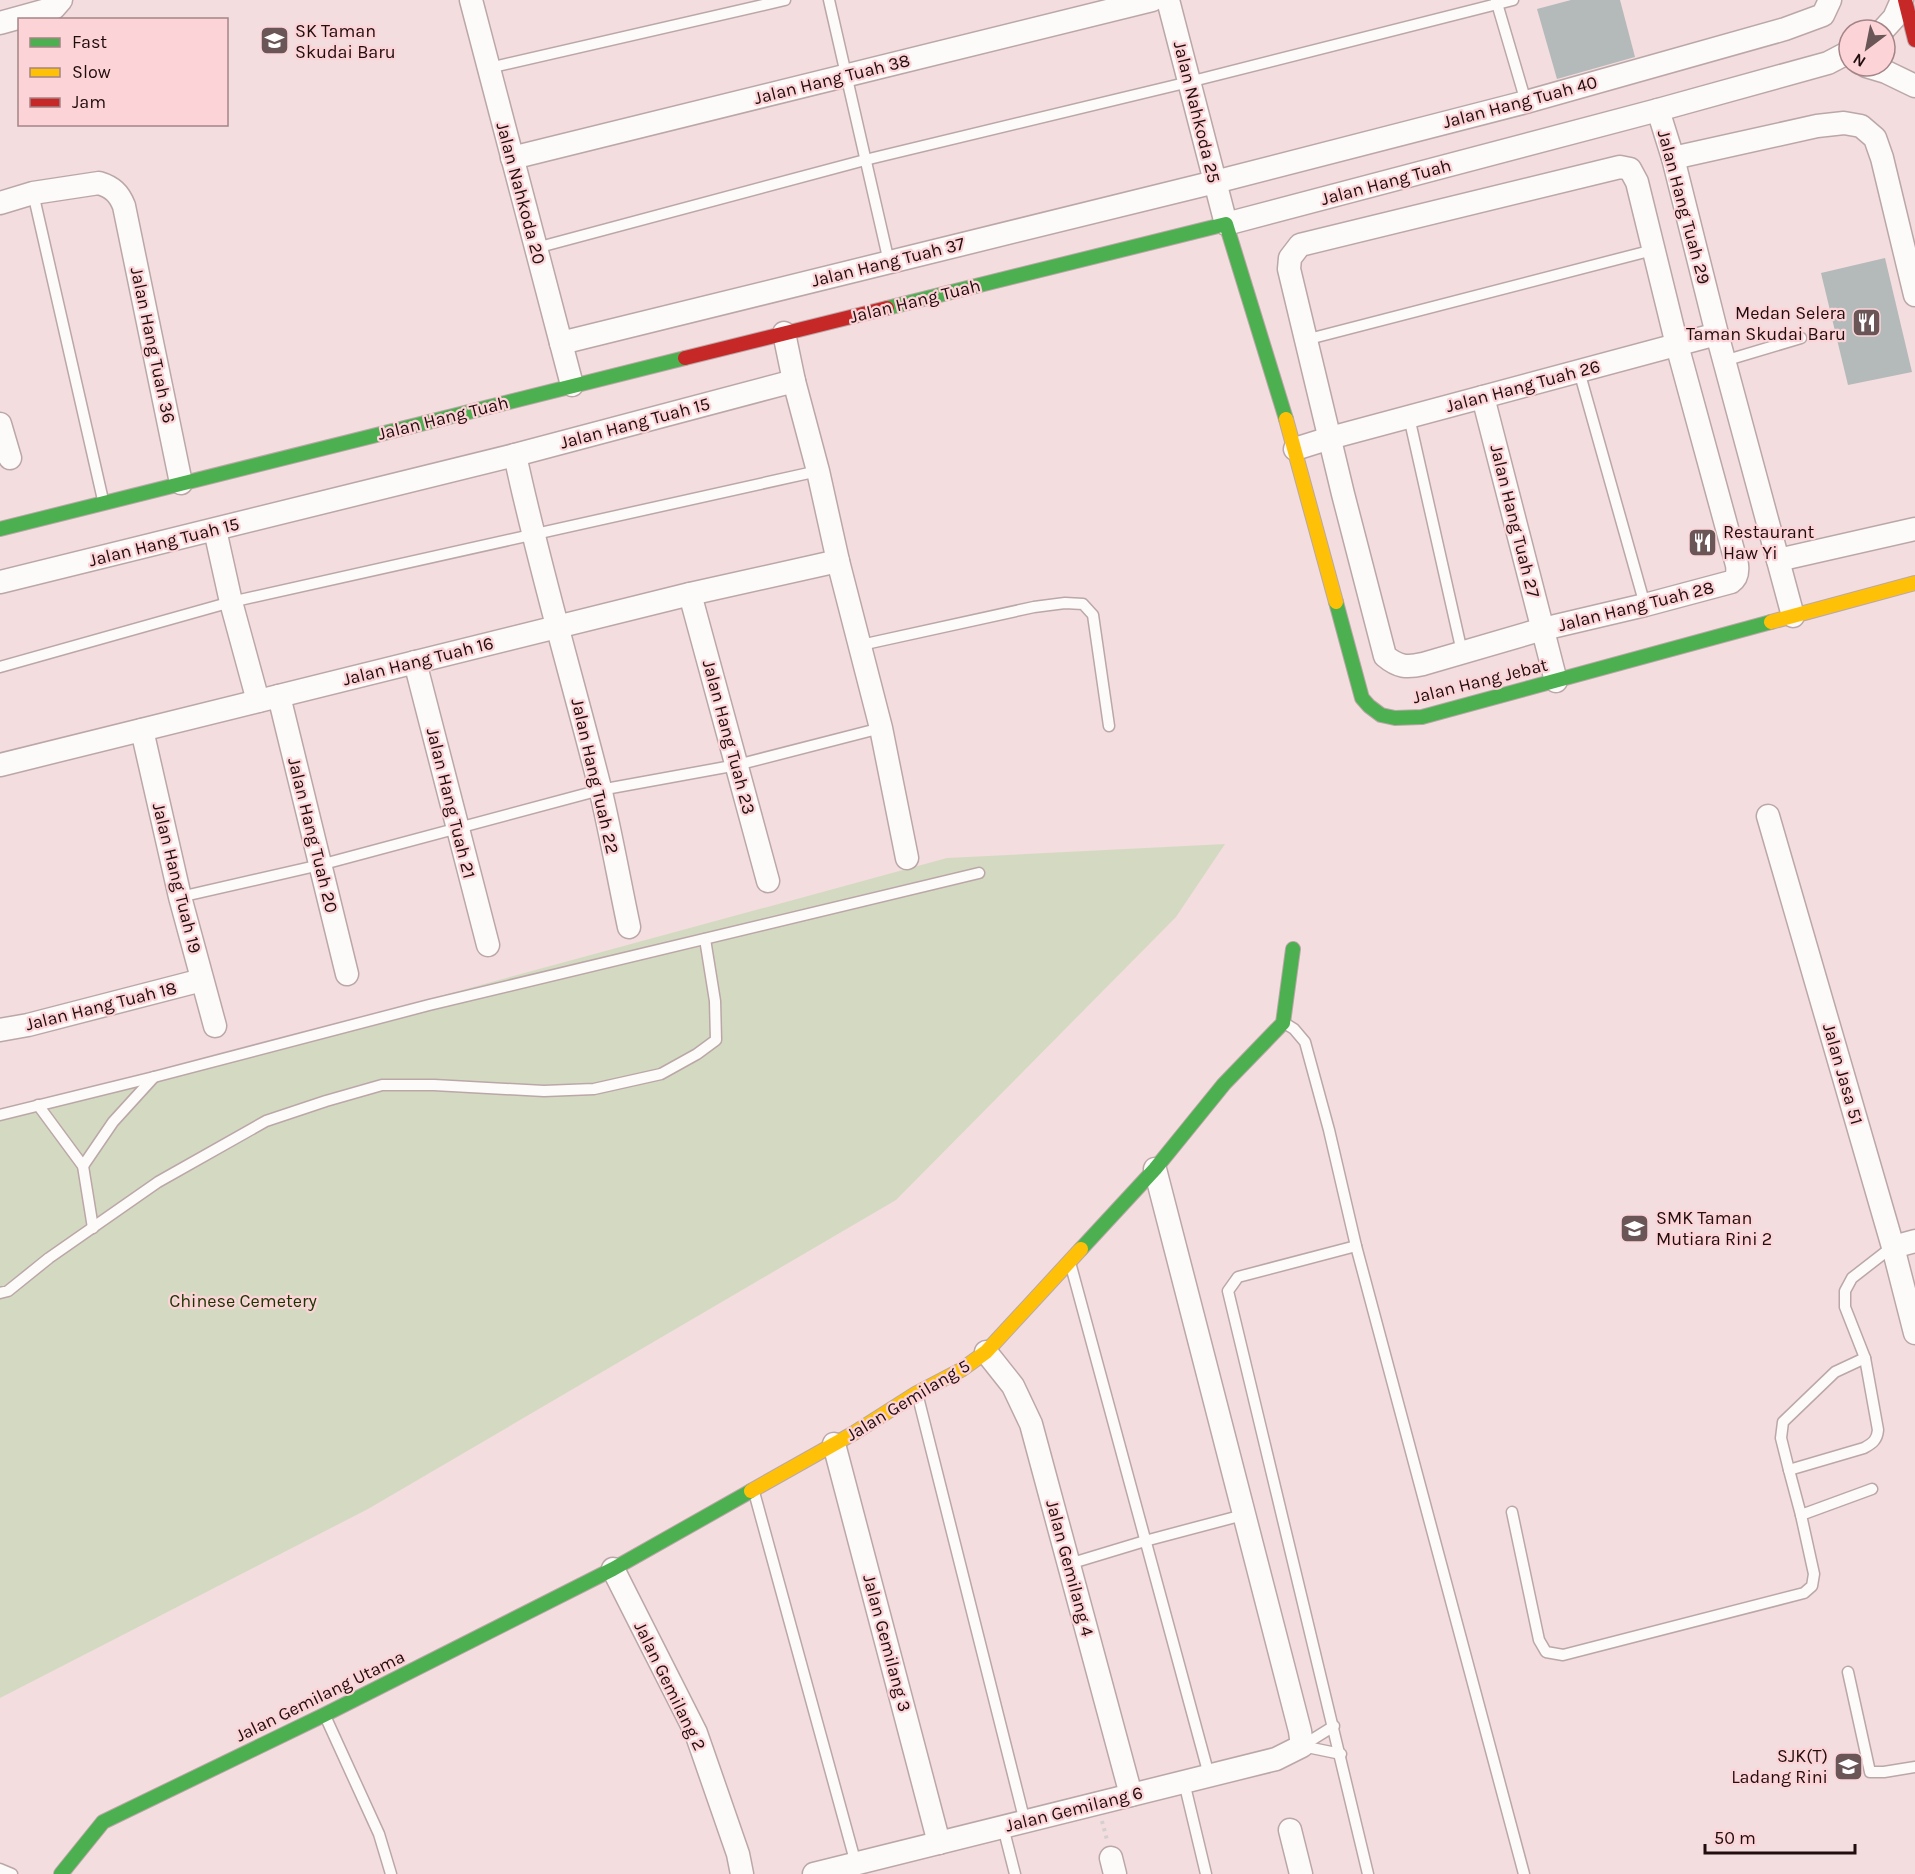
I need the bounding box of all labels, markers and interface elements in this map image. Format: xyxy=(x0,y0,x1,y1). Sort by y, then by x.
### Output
legend xyxy=(18,18,228,126)
north arrow xyxy=(1837,18,1897,78)
place label: SK Taman Skudai Baru xyxy=(295,20,396,63)
school or university icon: SK Taman Skudai Baru xyxy=(258,25,290,57)
text: Fast xyxy=(72,31,107,53)
street label: Jalan Nahkoda 25 xyxy=(1169,39,1225,185)
street label: Jalan Hang Tuah 38 xyxy=(752,49,912,109)
text: N xyxy=(1849,49,1869,71)
text: Slow xyxy=(72,61,111,83)
street label: Jalan Hang Tuah 40 xyxy=(1440,71,1600,133)
text: Jam xyxy=(72,91,106,113)
street label: Jalan Nahkoda 20 xyxy=(491,119,551,267)
street label: Jalan Hang Tuah 29 xyxy=(1653,127,1715,287)
street label: Jalan Hang Tuah xyxy=(1318,154,1454,210)
street label: Jalan Hang Tuah 37 xyxy=(809,232,968,292)
street label: Jalan Hang Tuah 36 xyxy=(126,265,180,425)
street label: Jalan Hang Tuah xyxy=(847,274,983,328)
place label: Medan Selera Taman Skudai Baru xyxy=(1686,302,1846,345)
restaurant icon: Medan Selera Taman Skudai Baru xyxy=(1851,307,1883,339)
street label: Jalan Hang Tuah 26 xyxy=(1443,355,1603,417)
street label: Jalan Hang Tuah xyxy=(375,391,511,445)
street label: Jalan Hang Tuah 15 xyxy=(558,392,712,454)
street label: Jalan Hang Tuah 27 xyxy=(1485,442,1545,600)
street label: Jalan Hang Tuah 15 xyxy=(86,513,242,571)
place label: Restaurant Haw Yi xyxy=(1723,521,1815,564)
restaurant icon: Restaurant Haw Yi xyxy=(1686,526,1718,558)
street label: Jalan Hang Tuah 28 xyxy=(1556,576,1716,636)
street label: Jalan Hang Tuah 16 xyxy=(340,632,496,690)
street label: Jalan Hang Jebat xyxy=(1410,654,1550,708)
street label: Jalan Hang Tuah 23 xyxy=(698,657,760,817)
street label: Jalan Hang Tuah 22 xyxy=(566,696,624,856)
street label: Jalan Hang Tuah 21 xyxy=(422,725,480,881)
street label: Jalan Hang Tuah 20 xyxy=(283,755,343,915)
street label: Jalan Hang Tuah 19 xyxy=(148,800,206,956)
street label: Jalan Hang Tuah 18 xyxy=(23,977,179,1035)
street label: Jalan Jasa 51 xyxy=(1818,1021,1868,1127)
place label: SMK Taman Mutiara Rini 2 xyxy=(1656,1207,1772,1250)
school or university icon: SMK Taman Mutiara Rini 2 xyxy=(1619,1212,1651,1244)
park label: Chinese Cemetery xyxy=(169,1290,317,1312)
street label: Jalan Gemilang 5 xyxy=(842,1354,974,1446)
street label: Jalan Gemilang 4 xyxy=(1041,1497,1099,1639)
street label: Jalan Gemilang 3 xyxy=(858,1572,916,1714)
street label: Jalan Gemilang 2 xyxy=(629,1618,711,1754)
street label: Jalan Gemilang Utama xyxy=(232,1645,408,1747)
place label: SJK(T) Ladang Rini xyxy=(1731,1745,1828,1788)
school or university icon: SJK(T) Ladang Rini xyxy=(1833,1750,1865,1782)
street label: Jalan Gemilang 6 xyxy=(1003,1781,1145,1837)
scale bar xyxy=(1705,1817,1855,1855)
text: 50 m xyxy=(1714,1827,1756,1849)

